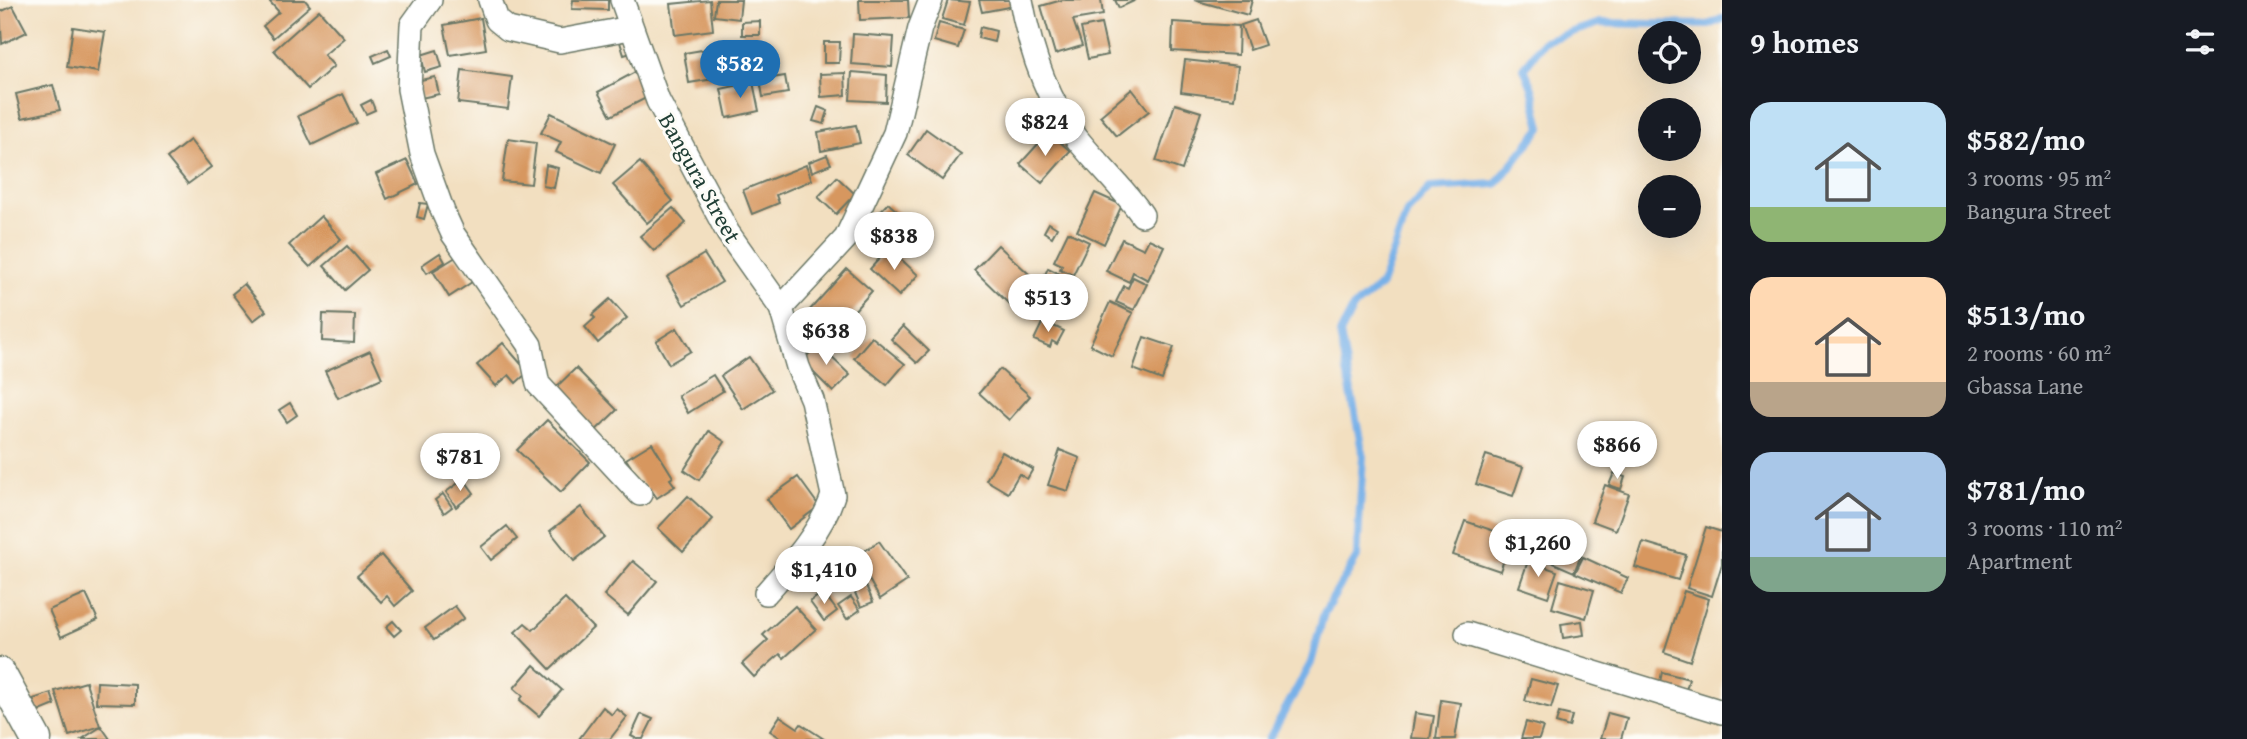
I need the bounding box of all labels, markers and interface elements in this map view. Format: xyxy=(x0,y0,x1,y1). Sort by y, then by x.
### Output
text: 9 homes xyxy=(1750,20,1859,64)
map controls xyxy=(1638,21,1701,238)
button: locate xyxy=(1638,21,1701,84)
icon: filters xyxy=(2181,23,2219,61)
pin: $582 xyxy=(699,41,781,100)
text: $582 xyxy=(716,46,764,79)
button: + xyxy=(1638,98,1701,161)
pin: $824 xyxy=(1004,99,1086,158)
text: $824 xyxy=(1021,104,1069,137)
street label: Bangura Street xyxy=(651,107,750,249)
text: $582/mo xyxy=(1967,117,2085,161)
icon: home xyxy=(1806,130,1890,214)
text: 3 rooms · 95 m² xyxy=(1967,161,2111,194)
button: − xyxy=(1638,175,1701,238)
text: Bangura Street xyxy=(1967,194,2111,227)
pin: $838 xyxy=(853,212,935,272)
text: $838 xyxy=(870,218,918,251)
pin: $513 xyxy=(1007,274,1089,334)
text: $513 xyxy=(1024,280,1072,313)
text: $513/mo xyxy=(1967,292,2085,336)
icon: home xyxy=(1806,305,1890,389)
pin: $638 xyxy=(785,308,867,367)
text: $638 xyxy=(802,313,850,346)
text: 2 rooms · 60 m² xyxy=(1967,336,2111,369)
text: Gbassa Lane xyxy=(1967,369,2083,402)
pin: $866 xyxy=(1576,421,1658,481)
text: $866 xyxy=(1593,427,1641,460)
pin: $781 xyxy=(419,434,501,493)
text: $781 xyxy=(436,439,484,472)
text: $781/mo xyxy=(1967,467,2085,511)
icon: home xyxy=(1806,480,1890,564)
text: 3 rooms · 110 m² xyxy=(1967,511,2122,544)
pin: $1,260 xyxy=(1481,520,1595,579)
text: $1,260 xyxy=(1505,525,1571,558)
text: Apartment xyxy=(1967,544,2072,577)
pin: $1,410 xyxy=(767,546,881,606)
text: $1,410 xyxy=(791,552,857,585)

